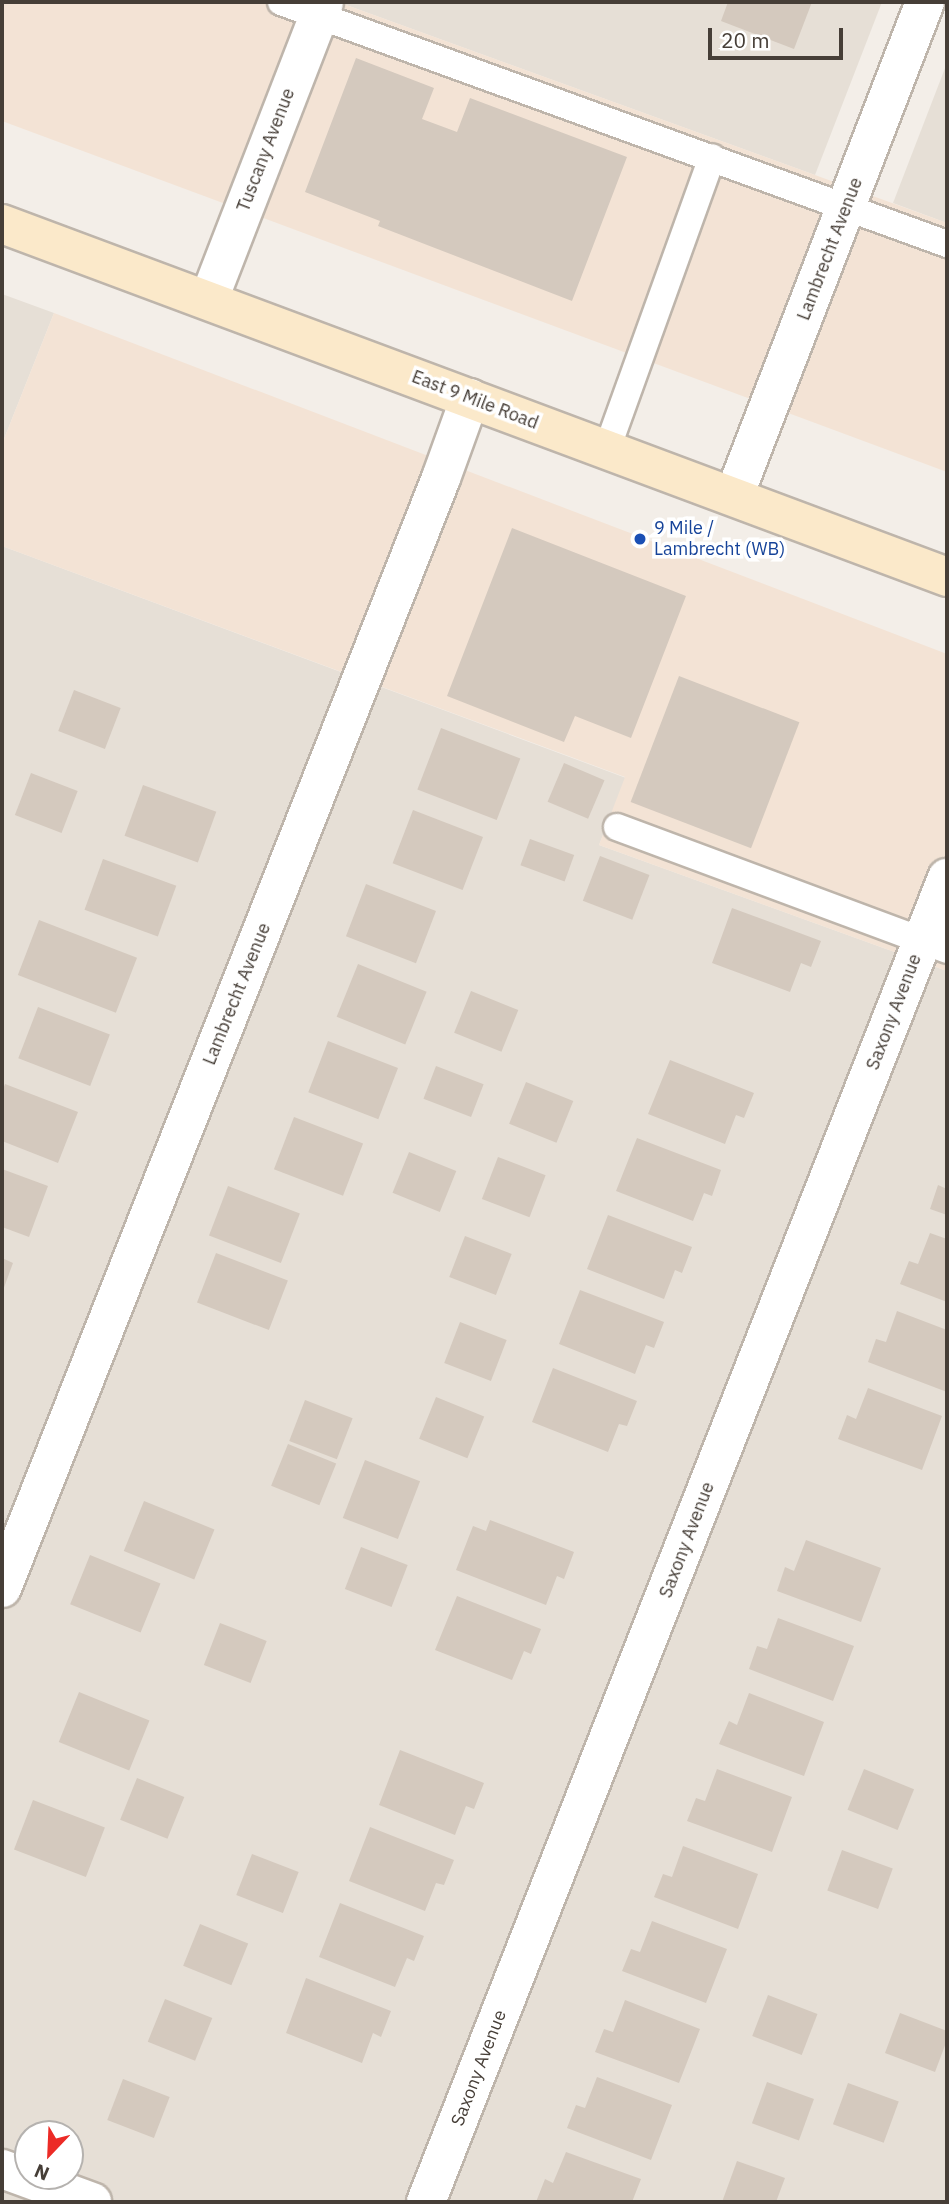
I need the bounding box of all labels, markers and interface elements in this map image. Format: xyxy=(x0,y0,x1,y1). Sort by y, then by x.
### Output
scale bar xyxy=(711,14,846,58)
text: 20 m xyxy=(721,26,770,54)
street label: Tuscany Avenue xyxy=(233,85,299,215)
street label: Lambrecht Avenue xyxy=(793,175,867,323)
street label: East 9 Mile Road xyxy=(409,366,541,434)
place label: 9 Mile / Lambrecht (WB) xyxy=(654,518,785,560)
marker: 9 Mile / Lambrecht (WB) xyxy=(632,531,648,547)
street label: Lambrecht Avenue xyxy=(199,920,275,1068)
street label: Saxony Avenue xyxy=(862,951,926,1073)
street label: Saxony Avenue xyxy=(655,1479,719,1601)
street label: Saxony Avenue xyxy=(447,2007,511,2129)
north arrow xyxy=(14,2120,84,2190)
text: N xyxy=(31,2159,53,2186)

